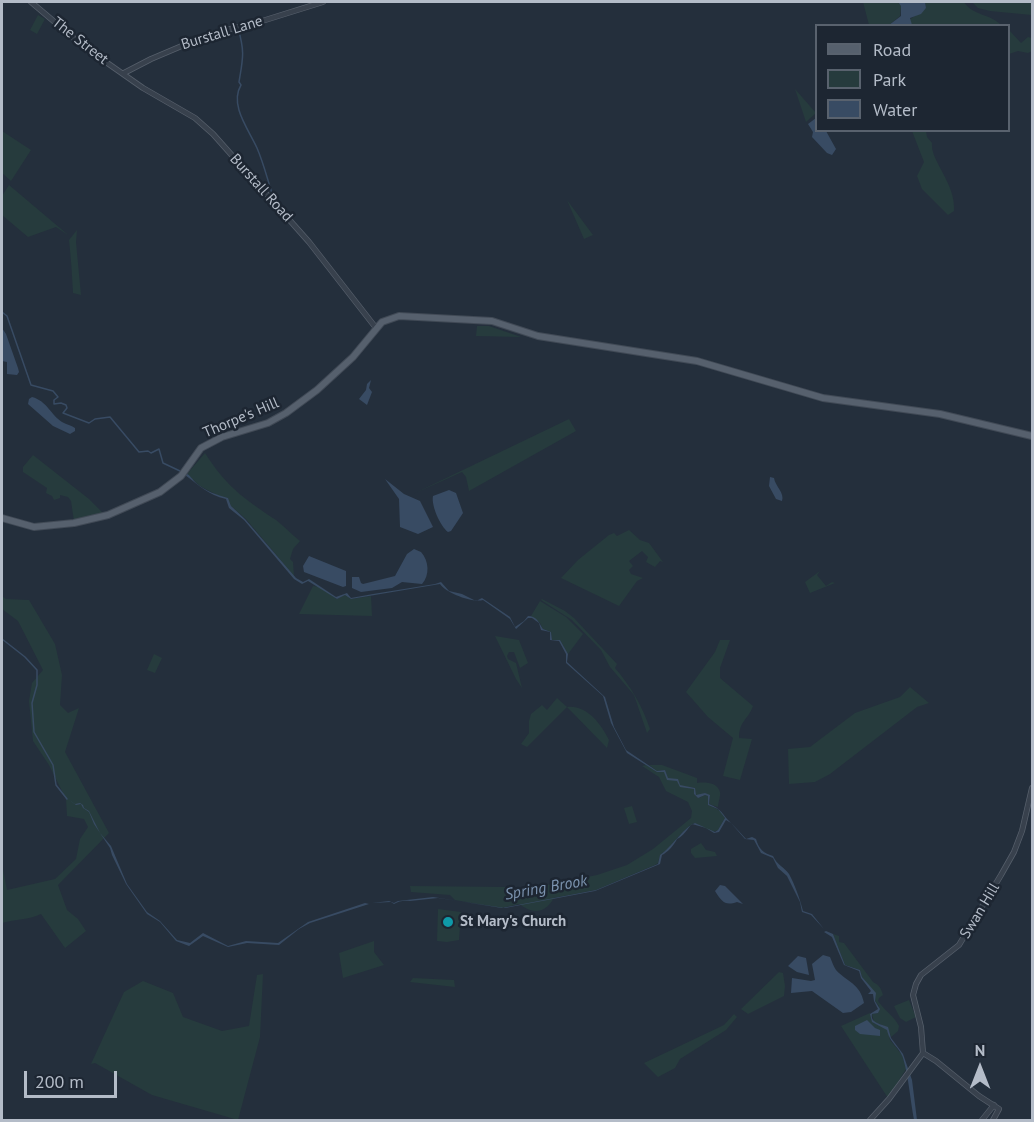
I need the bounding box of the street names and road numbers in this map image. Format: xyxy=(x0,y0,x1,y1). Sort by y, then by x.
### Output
street label: Burstall Lane xyxy=(179,12,265,54)
street label: The Street xyxy=(48,13,112,69)
street label: Burstall Road xyxy=(226,150,296,226)
street label: Thorpe's Hill xyxy=(200,394,282,442)
street label: Swan Hill xyxy=(956,880,1004,942)

